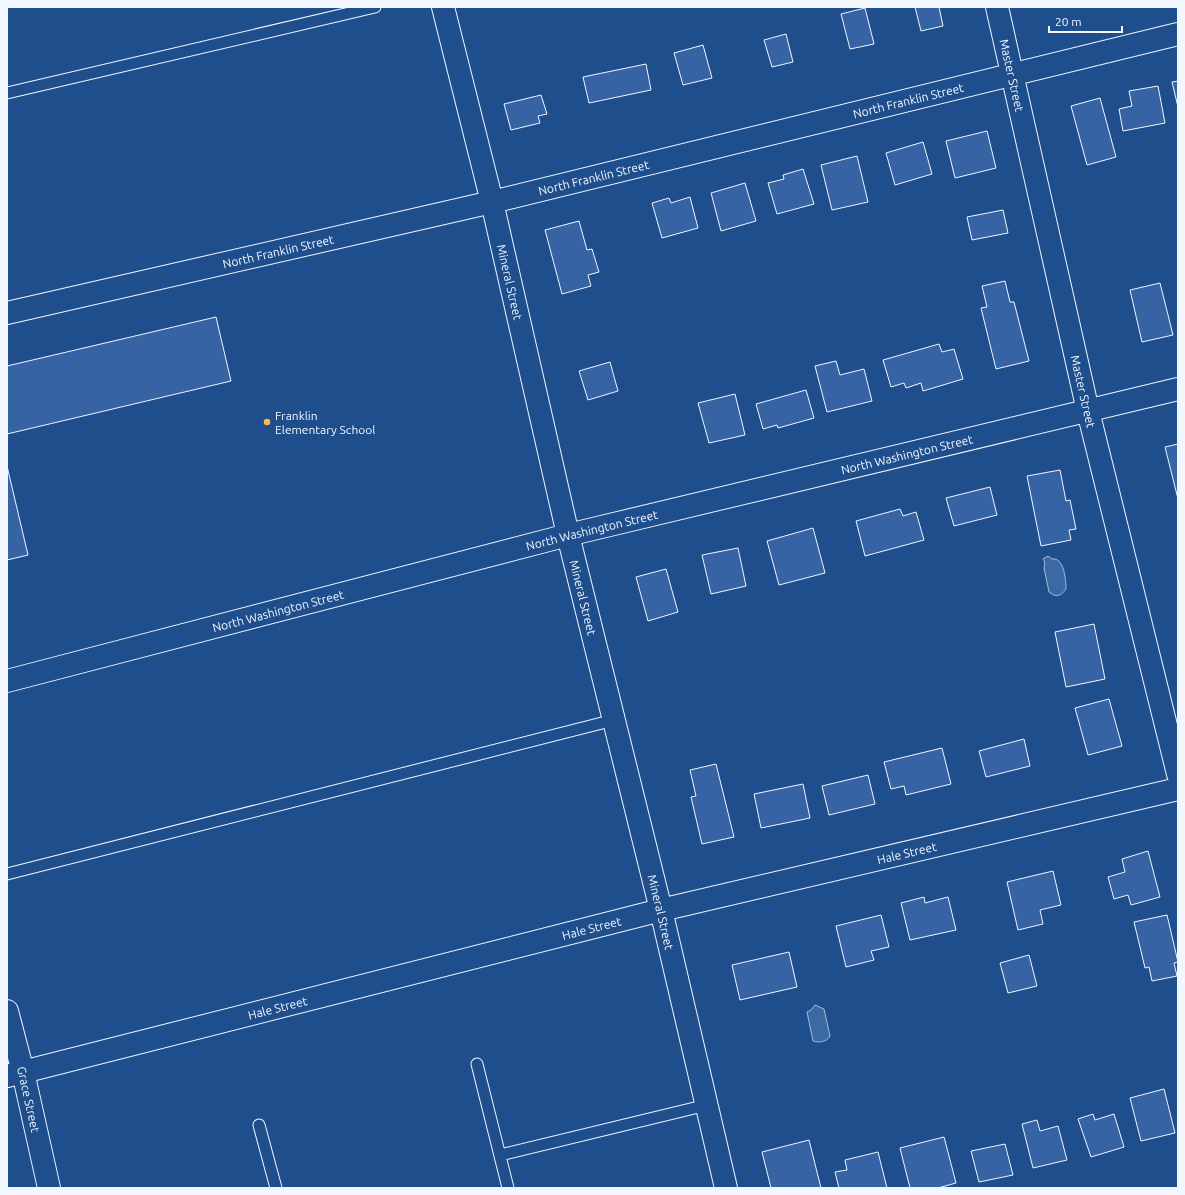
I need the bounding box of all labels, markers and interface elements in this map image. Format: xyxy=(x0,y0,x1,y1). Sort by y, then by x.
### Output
scale bar xyxy=(1049,8,1122,34)
text: 20 m xyxy=(1055,15,1082,28)
street label: Master Street xyxy=(998,38,1027,113)
street label: North Franklin Street xyxy=(852,80,965,120)
street label: North Franklin Street xyxy=(537,157,650,197)
street label: North Franklin Street xyxy=(221,232,335,270)
street label: Mineral Street xyxy=(495,243,525,321)
street label: Master Street xyxy=(1069,354,1098,429)
place label: Franklin Elementary School xyxy=(275,409,375,436)
marker: Franklin Elementary School xyxy=(262,417,272,427)
street label: North Washington Street xyxy=(839,432,974,476)
street label: North Washington Street xyxy=(524,507,659,552)
street label: Mineral Street xyxy=(568,559,599,637)
street label: North Washington Street xyxy=(211,587,345,634)
street label: Hale Street xyxy=(876,839,938,866)
street label: Mineral Street xyxy=(646,873,677,951)
street label: Hale Street xyxy=(560,914,623,941)
street label: Hale Street xyxy=(246,994,309,1021)
street label: Grace Street xyxy=(15,1065,43,1134)

